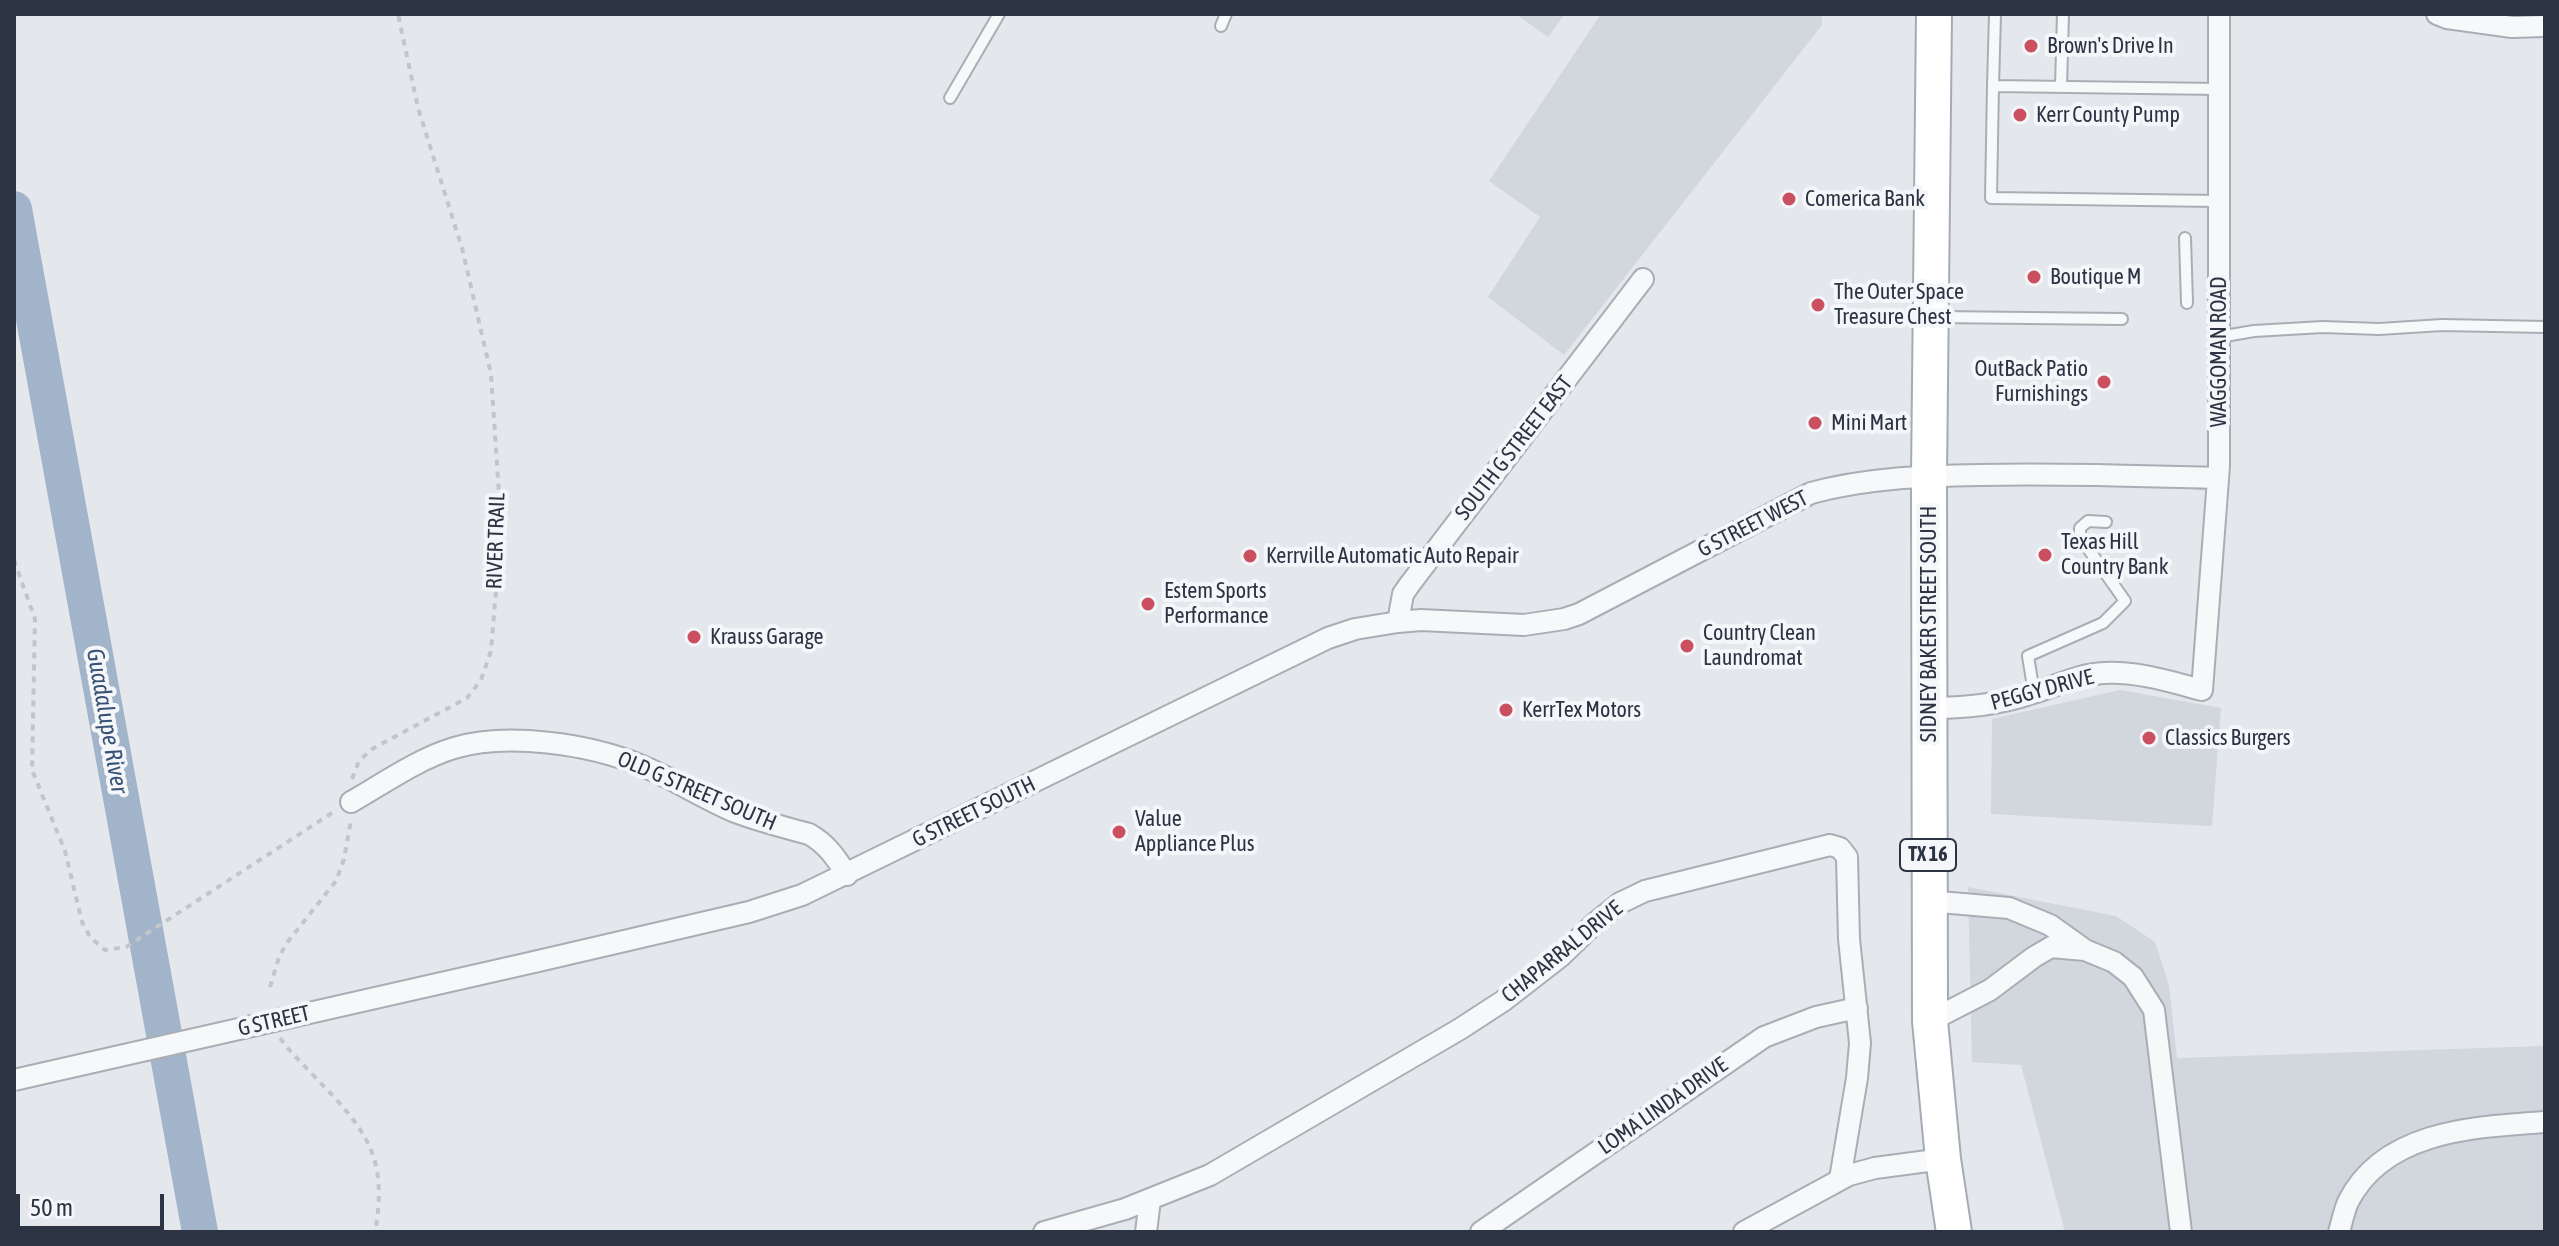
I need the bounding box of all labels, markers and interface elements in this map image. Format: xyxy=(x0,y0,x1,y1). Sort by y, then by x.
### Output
place label: Brown's Drive In xyxy=(2047,33,2174,59)
marker: Brown's Drive In xyxy=(2022,37,2040,55)
place label: Kerr County Pump xyxy=(2036,102,2180,128)
marker: Kerr County Pump xyxy=(2011,106,2029,124)
place label: Comerica Bank xyxy=(1805,186,1925,212)
marker: Comerica Bank xyxy=(1780,190,1798,208)
place label: Boutique M xyxy=(2050,264,2142,290)
marker: Boutique M xyxy=(2025,268,2043,286)
street label: WAGGOMAN ROAD xyxy=(2206,277,2232,427)
place label: The Outer Space Treasure Chest xyxy=(1834,279,1964,330)
marker: The Outer Space Treasure Chest xyxy=(1809,296,1827,314)
place label: OutBack Patio Furnishings xyxy=(1974,356,2088,408)
street label: SOUTH G STREET EAST xyxy=(1450,371,1578,525)
marker: OutBack Patio Furnishings xyxy=(2095,373,2113,391)
place label: Mini Mart xyxy=(1831,410,1907,436)
marker: Mini Mart xyxy=(1806,414,1824,432)
street label: G STREET WEST xyxy=(1693,485,1813,563)
street label: RIVER TRAIL xyxy=(481,492,511,590)
street label: SIDNEY BAKER STREET SOUTH xyxy=(1916,506,1942,742)
place label: Texas Hill Country Bank xyxy=(2061,529,2168,580)
place label: Kerrville Automatic Auto Repair xyxy=(1266,543,1518,569)
marker: Texas Hill Country Bank xyxy=(2036,546,2054,564)
marker: Kerrville Automatic Auto Repair xyxy=(1241,547,1259,565)
place label: Estem Sports Performance xyxy=(1164,578,1269,630)
marker: Estem Sports Performance xyxy=(1139,595,1157,613)
place label: Country Clean Laundromat xyxy=(1703,620,1816,672)
place label: Krauss Garage xyxy=(710,624,823,650)
marker: Krauss Garage xyxy=(685,628,703,646)
marker: Country Clean Laundromat xyxy=(1678,637,1696,655)
water label: Guadalupe River xyxy=(80,646,134,796)
street label: PEGGY DRIVE xyxy=(1988,664,2096,716)
place label: KerrTex Motors xyxy=(1522,697,1641,723)
marker: KerrTex Motors xyxy=(1497,701,1515,719)
place label: Classics Burgers xyxy=(2165,725,2291,751)
marker: Classics Burgers xyxy=(2140,729,2158,747)
street label: OLD G STREET SOUTH xyxy=(614,746,780,836)
street label: G STREET SOUTH xyxy=(908,771,1040,853)
place label: Value Appliance Plus xyxy=(1135,806,1255,858)
marker: Value Appliance Plus xyxy=(1110,823,1128,841)
road number: TX 16 xyxy=(1900,839,1956,871)
street label: CHAPARRAL DRIVE xyxy=(1496,895,1628,1009)
street label: G STREET xyxy=(235,1000,313,1042)
street label: LOMA LINDA DRIVE xyxy=(1593,1052,1733,1160)
scale bar xyxy=(20,1178,168,1228)
text: 50 m xyxy=(30,1194,73,1221)

